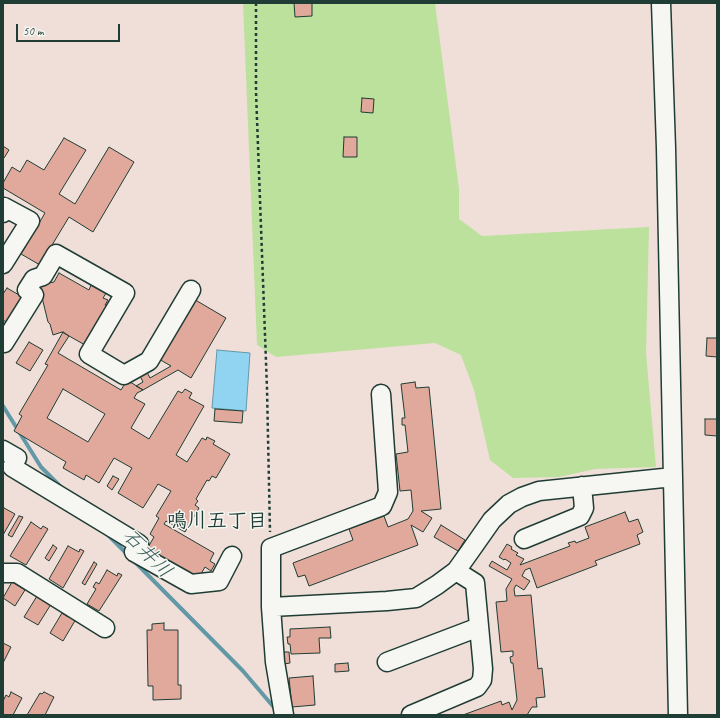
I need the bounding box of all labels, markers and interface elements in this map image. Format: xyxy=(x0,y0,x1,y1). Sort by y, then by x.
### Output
scale bar xyxy=(18,16,122,42)
text: 50 m xyxy=(23,23,43,39)
district label: 鳴川五丁目 xyxy=(167,510,267,534)
water label: 石井川 xyxy=(117,524,177,584)

